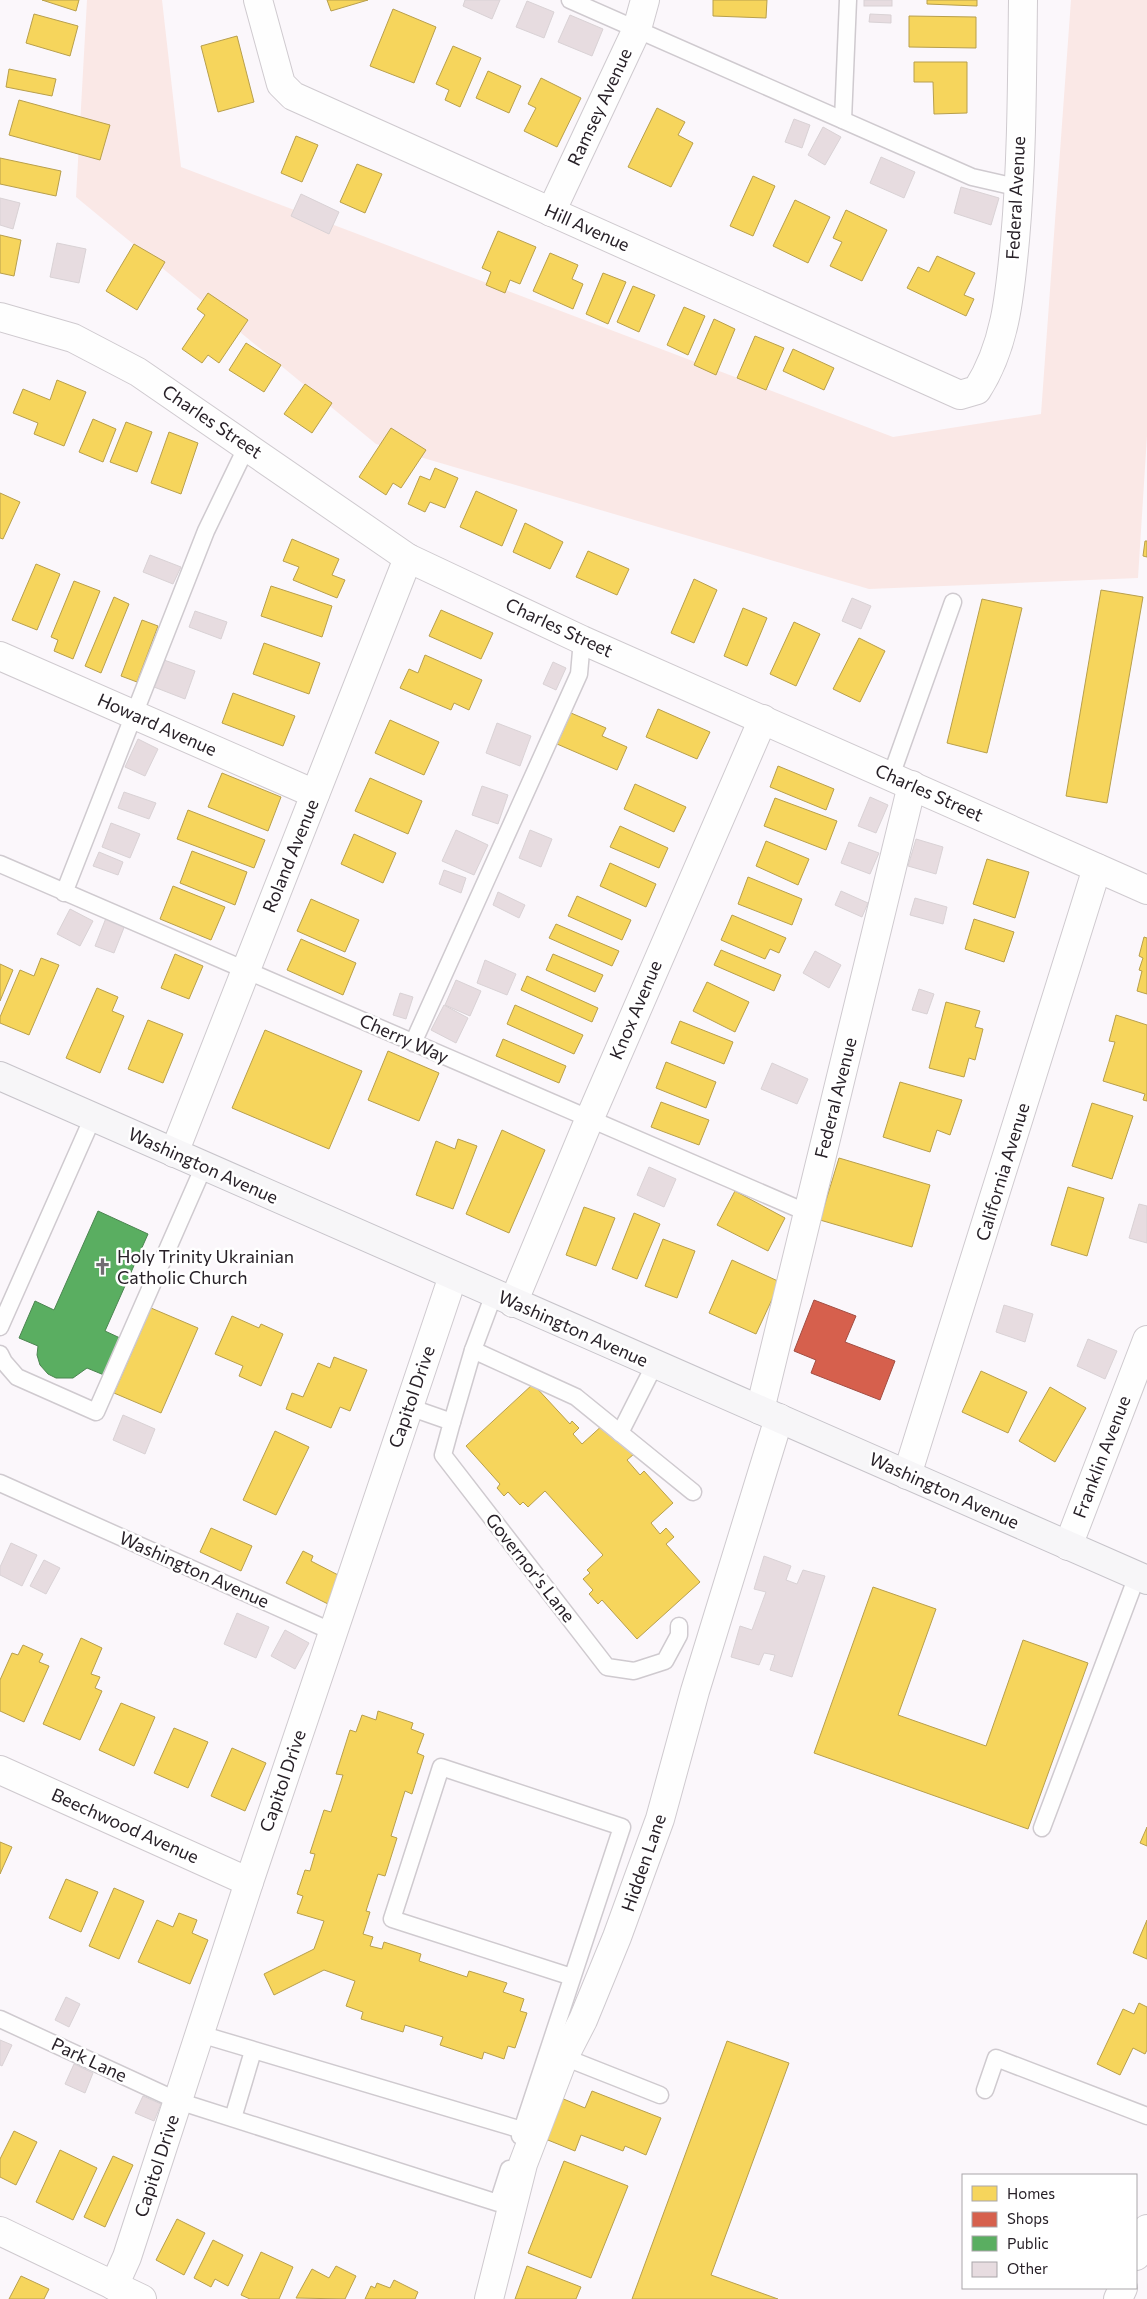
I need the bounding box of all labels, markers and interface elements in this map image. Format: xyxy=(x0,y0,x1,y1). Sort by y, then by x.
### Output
street label: Ramsey Avenue xyxy=(562,44,636,169)
street label: Federal Avenue xyxy=(1001,136,1029,260)
street label: Hill Avenue xyxy=(541,199,633,256)
street label: Charles Street xyxy=(158,380,267,463)
street label: Charles Street xyxy=(502,593,617,662)
street label: Howard Avenue xyxy=(94,688,220,760)
street label: Charles Street xyxy=(872,758,987,826)
street label: Roland Avenue xyxy=(257,796,323,916)
street label: Knox Avenue xyxy=(604,957,666,1063)
street label: Cherry Way xyxy=(356,1009,452,1068)
street label: Federal Avenue xyxy=(809,1035,861,1160)
street label: California Avenue xyxy=(971,1100,1034,1243)
street label: Washington Avenue xyxy=(125,1122,282,1208)
place label: Holy Trinity Ukrainian Catholic Church xyxy=(117,1245,294,1288)
church icon: Holy Trinity Ukrainian Catholic Church xyxy=(93,1257,113,1277)
street label: Washington Avenue xyxy=(495,1285,652,1371)
street label: Capitol Drive xyxy=(383,1343,439,1451)
street label: Franklin Avenue xyxy=(1068,1392,1135,1521)
street label: Washington Avenue xyxy=(866,1447,1023,1533)
street label: Governor's Lane xyxy=(481,1508,580,1626)
street label: Washington Avenue xyxy=(116,1526,273,1612)
street label: Capitol Drive xyxy=(254,1727,310,1835)
street label: Beechwood Avenue xyxy=(48,1783,203,1867)
street label: Hidden Lane xyxy=(616,1811,670,1914)
street label: Park Lane xyxy=(48,2032,131,2086)
street label: Capitol Drive xyxy=(129,2112,183,2220)
legend xyxy=(962,2174,1137,2289)
text: Homes xyxy=(1007,2184,1055,2202)
text: Shops xyxy=(1007,2209,1049,2227)
text: Public xyxy=(1007,2234,1049,2252)
text: Other xyxy=(1007,2259,1048,2277)

